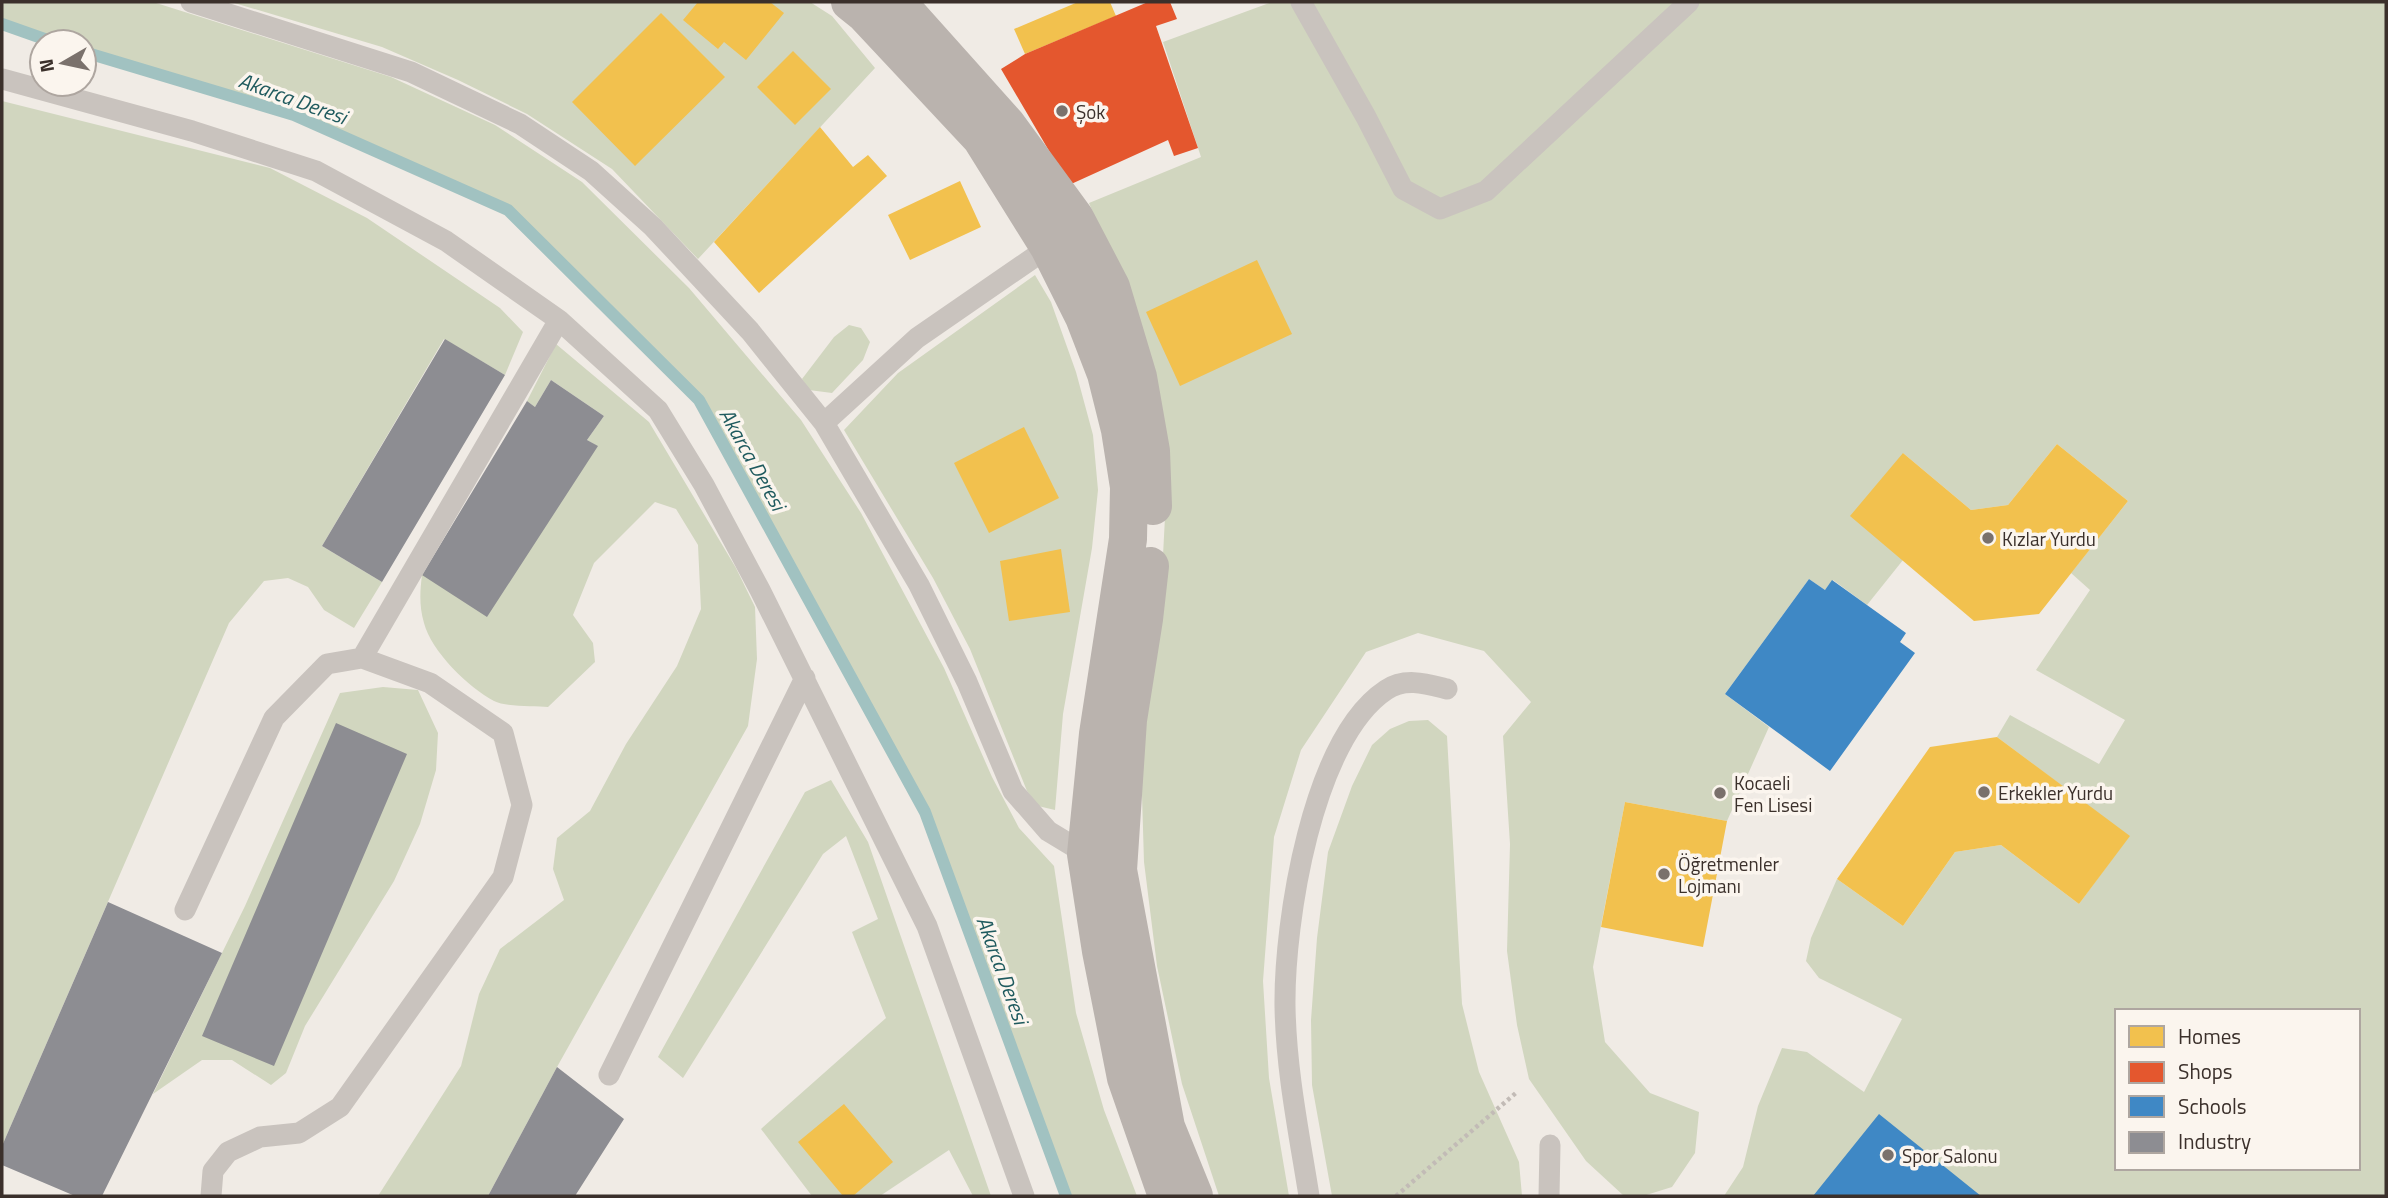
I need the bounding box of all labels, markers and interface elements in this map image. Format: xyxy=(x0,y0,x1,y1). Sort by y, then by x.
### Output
north arrow xyxy=(28,28,98,98)
text: N xyxy=(30,57,61,75)
water label: Akarca Deresi xyxy=(234,64,354,133)
place label: Şok xyxy=(1076,97,1105,126)
marker: Şok xyxy=(1054,103,1070,119)
water label: Akarca Deresi xyxy=(712,402,796,518)
place label: Kızlar Yurdu xyxy=(2002,524,2096,553)
marker: Kızlar Yurdu xyxy=(1980,530,1996,546)
place label: Kocaeli Fen Lisesi xyxy=(1734,768,1812,819)
place label: Erkekler Yurdu xyxy=(1998,778,2113,807)
marker: Erkekler Yurdu xyxy=(1976,784,1992,800)
marker: Kocaeli Fen Lisesi xyxy=(1712,785,1728,801)
place label: Öğretmenler Lojmanı xyxy=(1678,849,1780,900)
marker: Öğretmenler Lojmanı xyxy=(1656,866,1672,882)
water label: Akarca Deresi xyxy=(969,911,1038,1031)
legend xyxy=(2115,1009,2360,1170)
text: Homes xyxy=(2178,1020,2241,1052)
text: Shops xyxy=(2178,1055,2233,1087)
text: Schools xyxy=(2178,1090,2247,1122)
text: Industry xyxy=(2178,1125,2251,1157)
place label: Spor Salonu xyxy=(1902,1141,1998,1170)
marker: Spor Salonu xyxy=(1880,1147,1896,1163)

